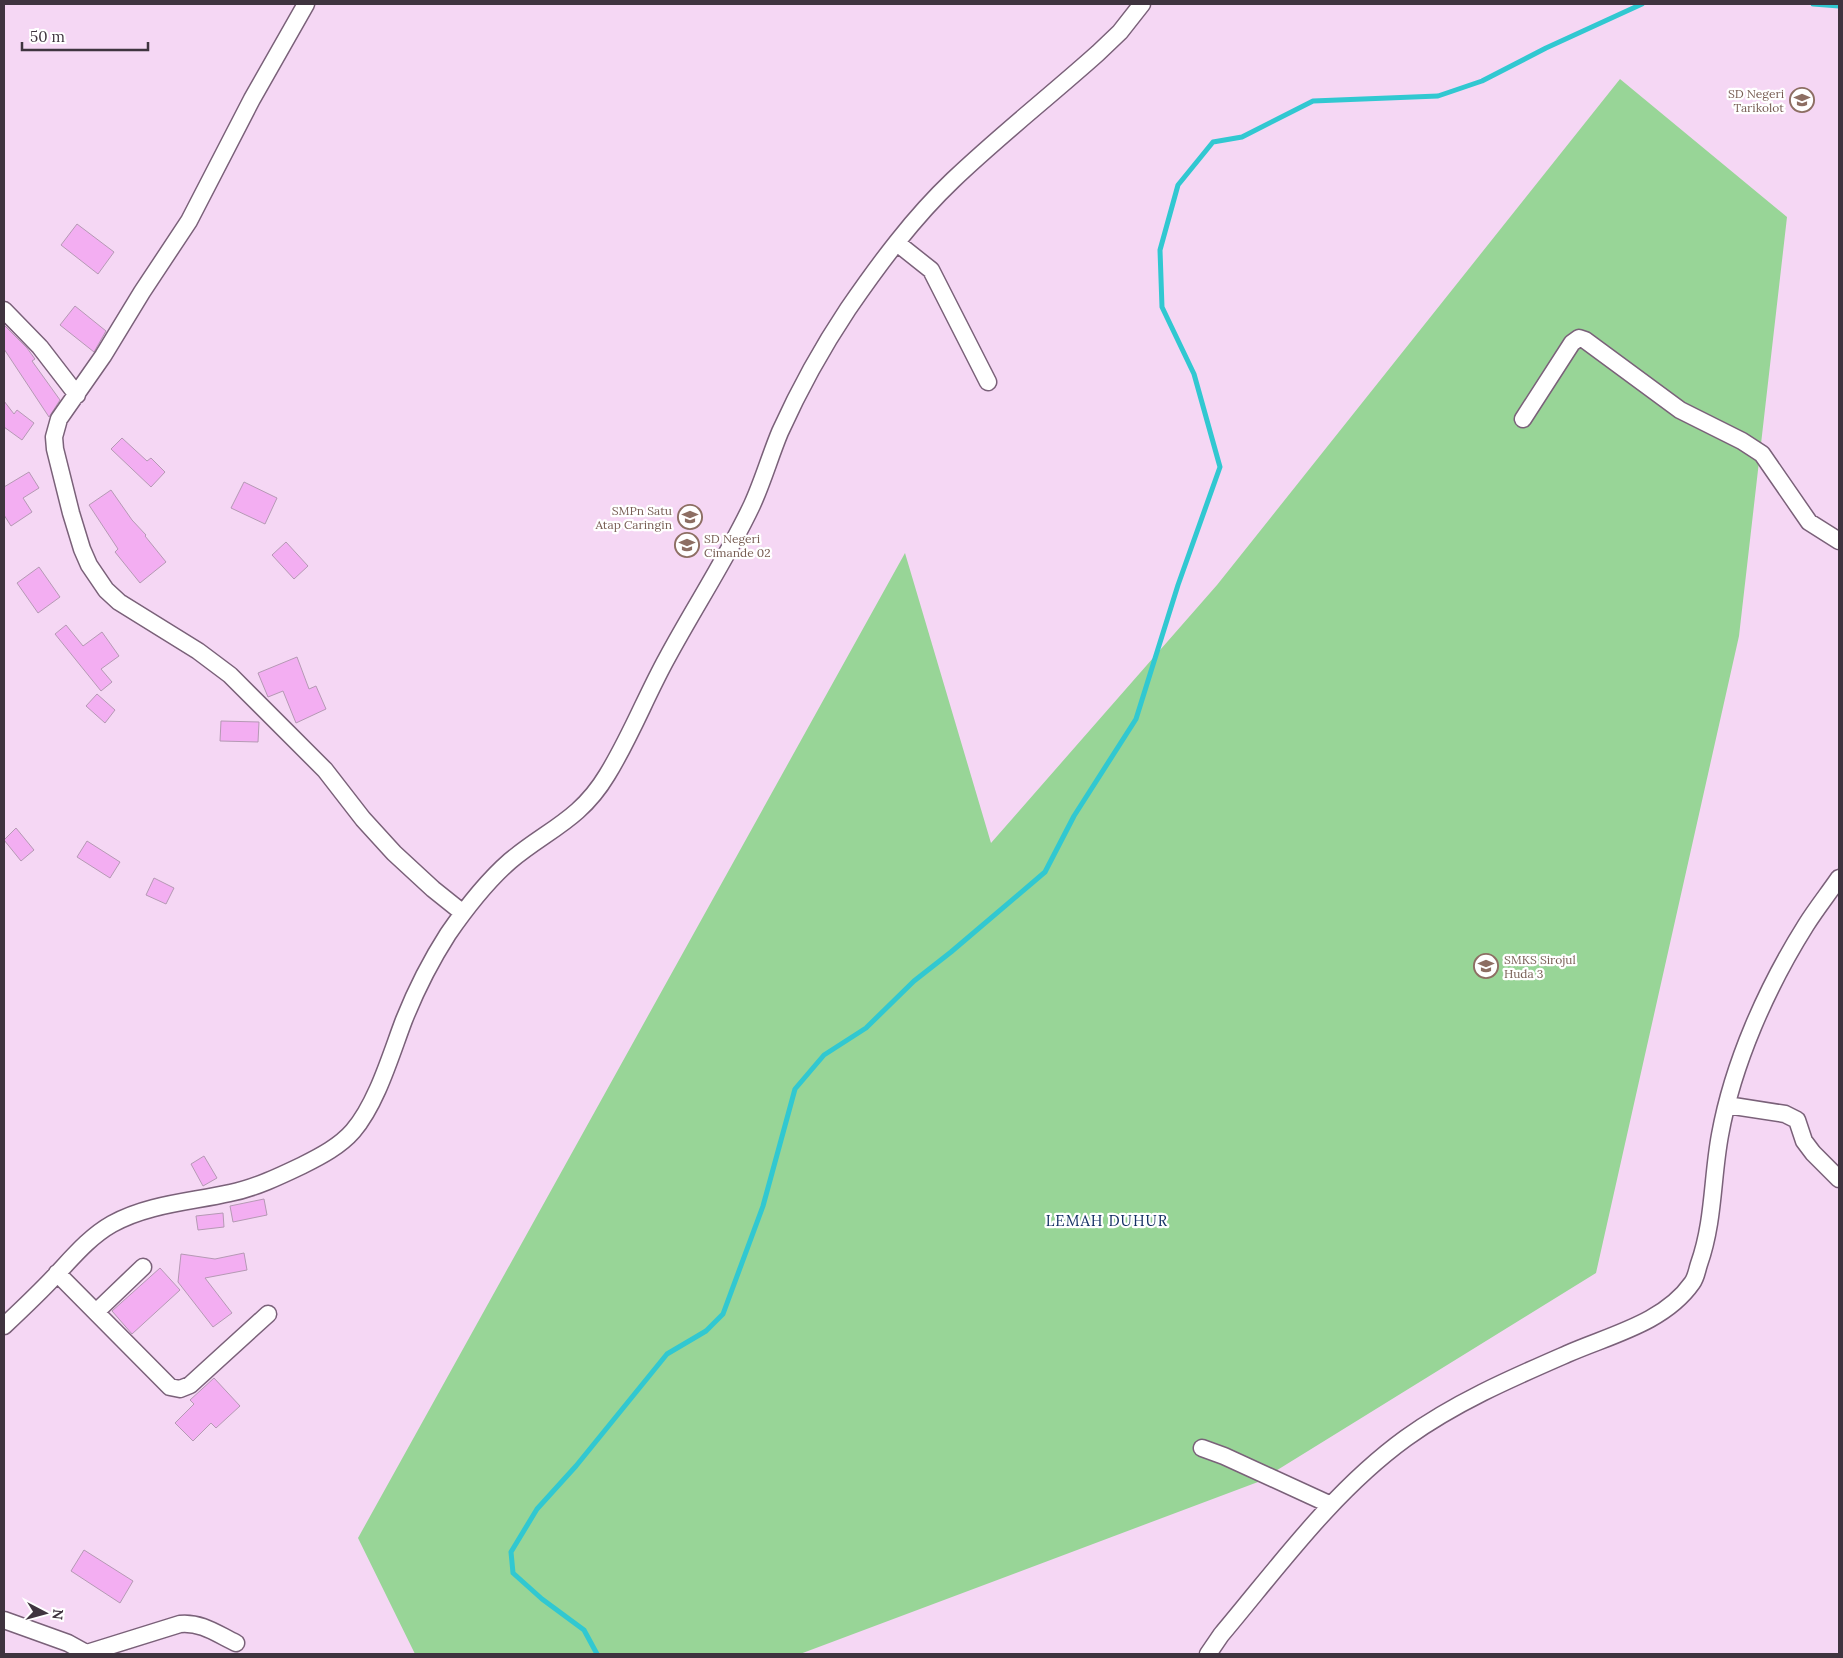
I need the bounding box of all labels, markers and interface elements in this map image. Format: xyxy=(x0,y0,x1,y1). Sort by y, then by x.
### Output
scale bar xyxy=(22,20,149,52)
text: 50 m xyxy=(30,27,65,46)
place label: SD Negeri Tarikolot xyxy=(1728,86,1784,115)
school or university icon: SD Negeri Tarikolot xyxy=(1789,87,1815,113)
place label: SMPn Satu Atap Caringin xyxy=(594,503,672,532)
school or university icon: SMPn Satu Atap Caringin xyxy=(677,504,703,530)
place label: SD Negeri Cimande 02 xyxy=(704,531,771,560)
school or university icon: SD Negeri Cimande 02 xyxy=(674,532,700,558)
place label: SMKS Sirojul Huda 3 xyxy=(1504,952,1576,981)
school or university icon: SMKS Sirojul Huda 3 xyxy=(1473,953,1499,979)
district label: LEMAH DUHUR xyxy=(1046,1211,1168,1230)
north arrow xyxy=(20,1588,70,1638)
text: N xyxy=(48,1608,67,1621)

